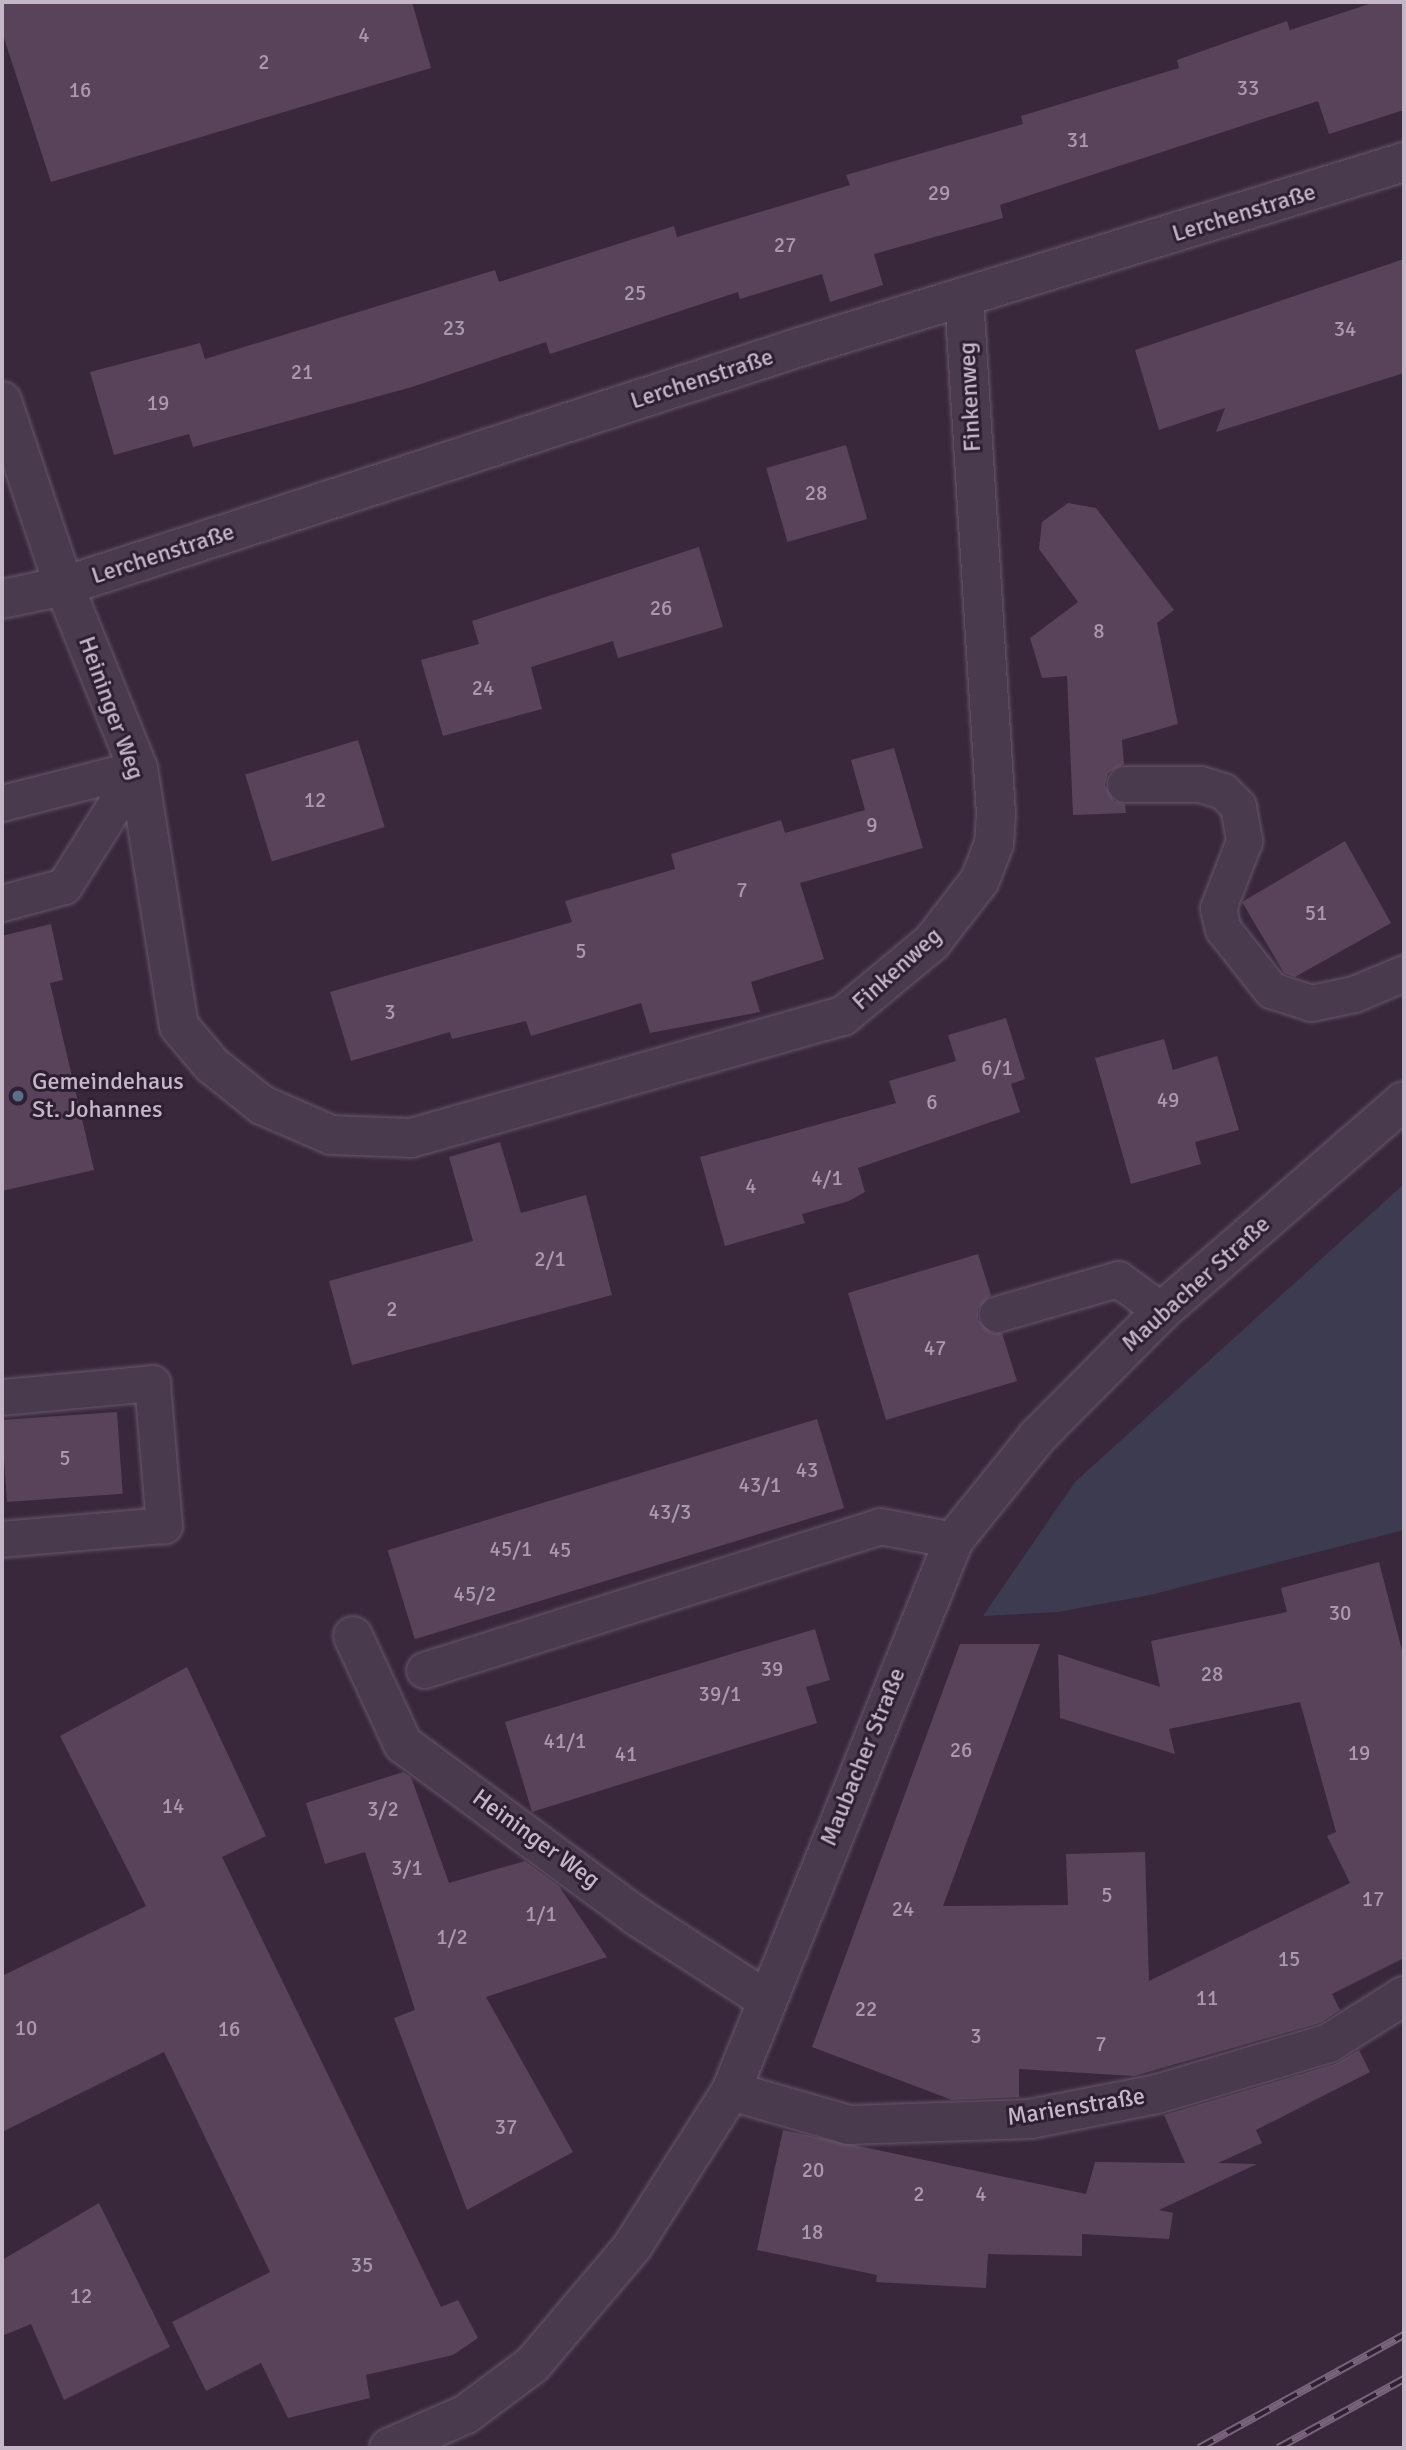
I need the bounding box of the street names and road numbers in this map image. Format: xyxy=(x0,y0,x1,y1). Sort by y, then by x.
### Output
street label: Lerchenstraße xyxy=(1169,178,1319,248)
street label: Finkenweg xyxy=(953,341,987,453)
street label: Lerchenstraße xyxy=(627,342,777,416)
street label: Lerchenstraße xyxy=(88,517,238,591)
street label: Heininger Weg xyxy=(72,632,150,784)
street label: Finkenweg xyxy=(846,921,948,1017)
street label: Maubacher Straße xyxy=(1116,1210,1276,1358)
street label: Maubacher Straße xyxy=(814,1664,912,1850)
street label: Heininger Weg xyxy=(467,1783,605,1895)
street label: Marienstraße xyxy=(1005,2082,1147,2132)

